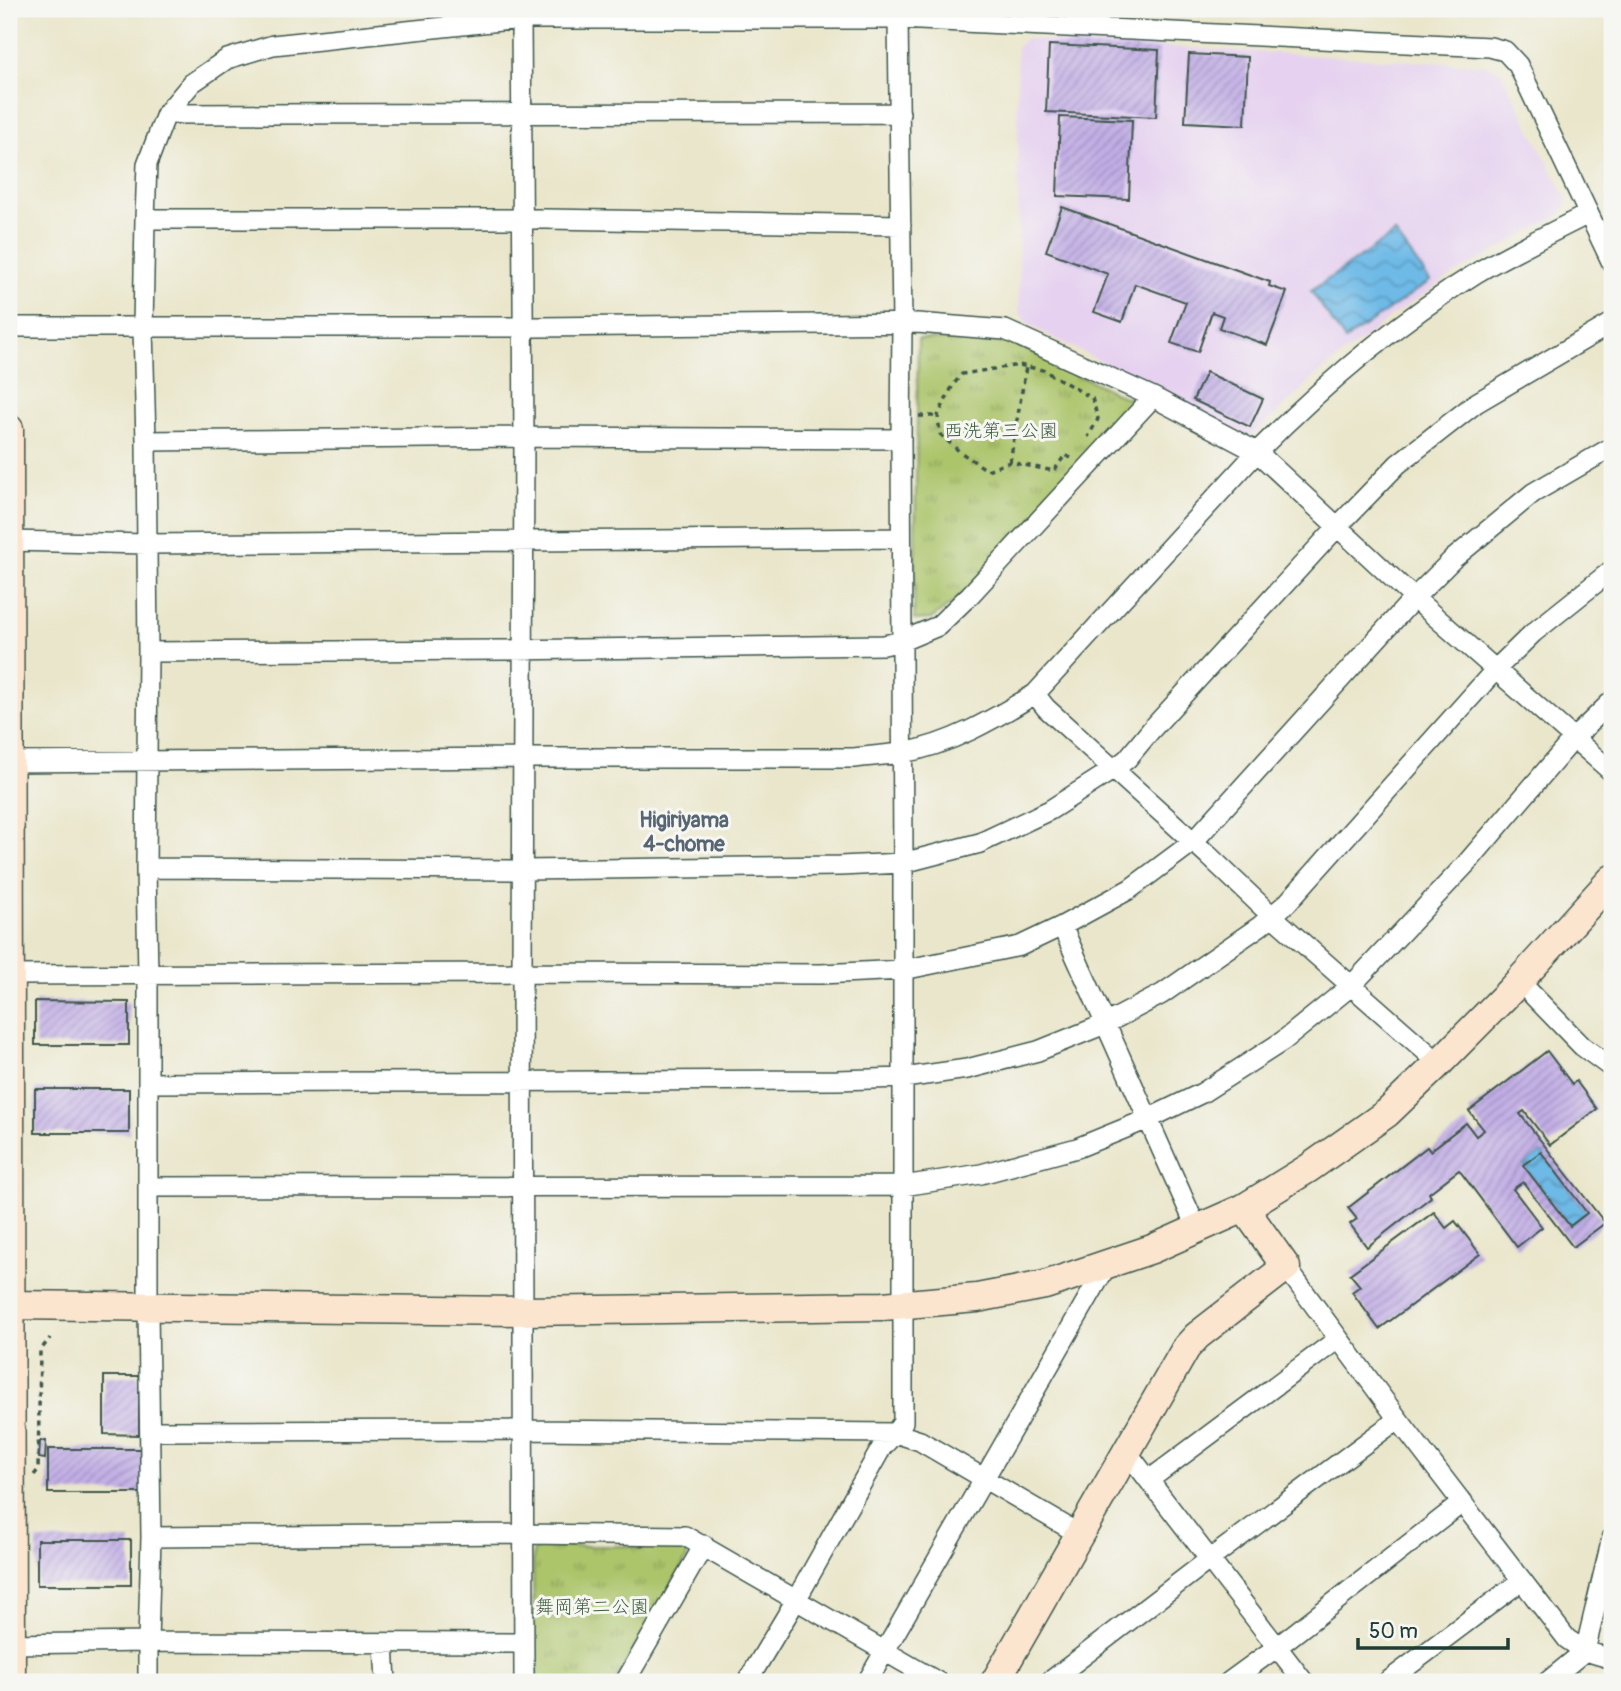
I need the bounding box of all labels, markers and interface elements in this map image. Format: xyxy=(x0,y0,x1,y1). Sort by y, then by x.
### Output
park label: 西洗第三公園 xyxy=(944,419,1058,443)
district label: Higiriyama 4-chome xyxy=(639,807,729,858)
park label: 舞岡第二公園 xyxy=(535,1595,649,1619)
scale bar xyxy=(1358,1607,1509,1651)
text: 50 m xyxy=(1369,1618,1418,1645)

